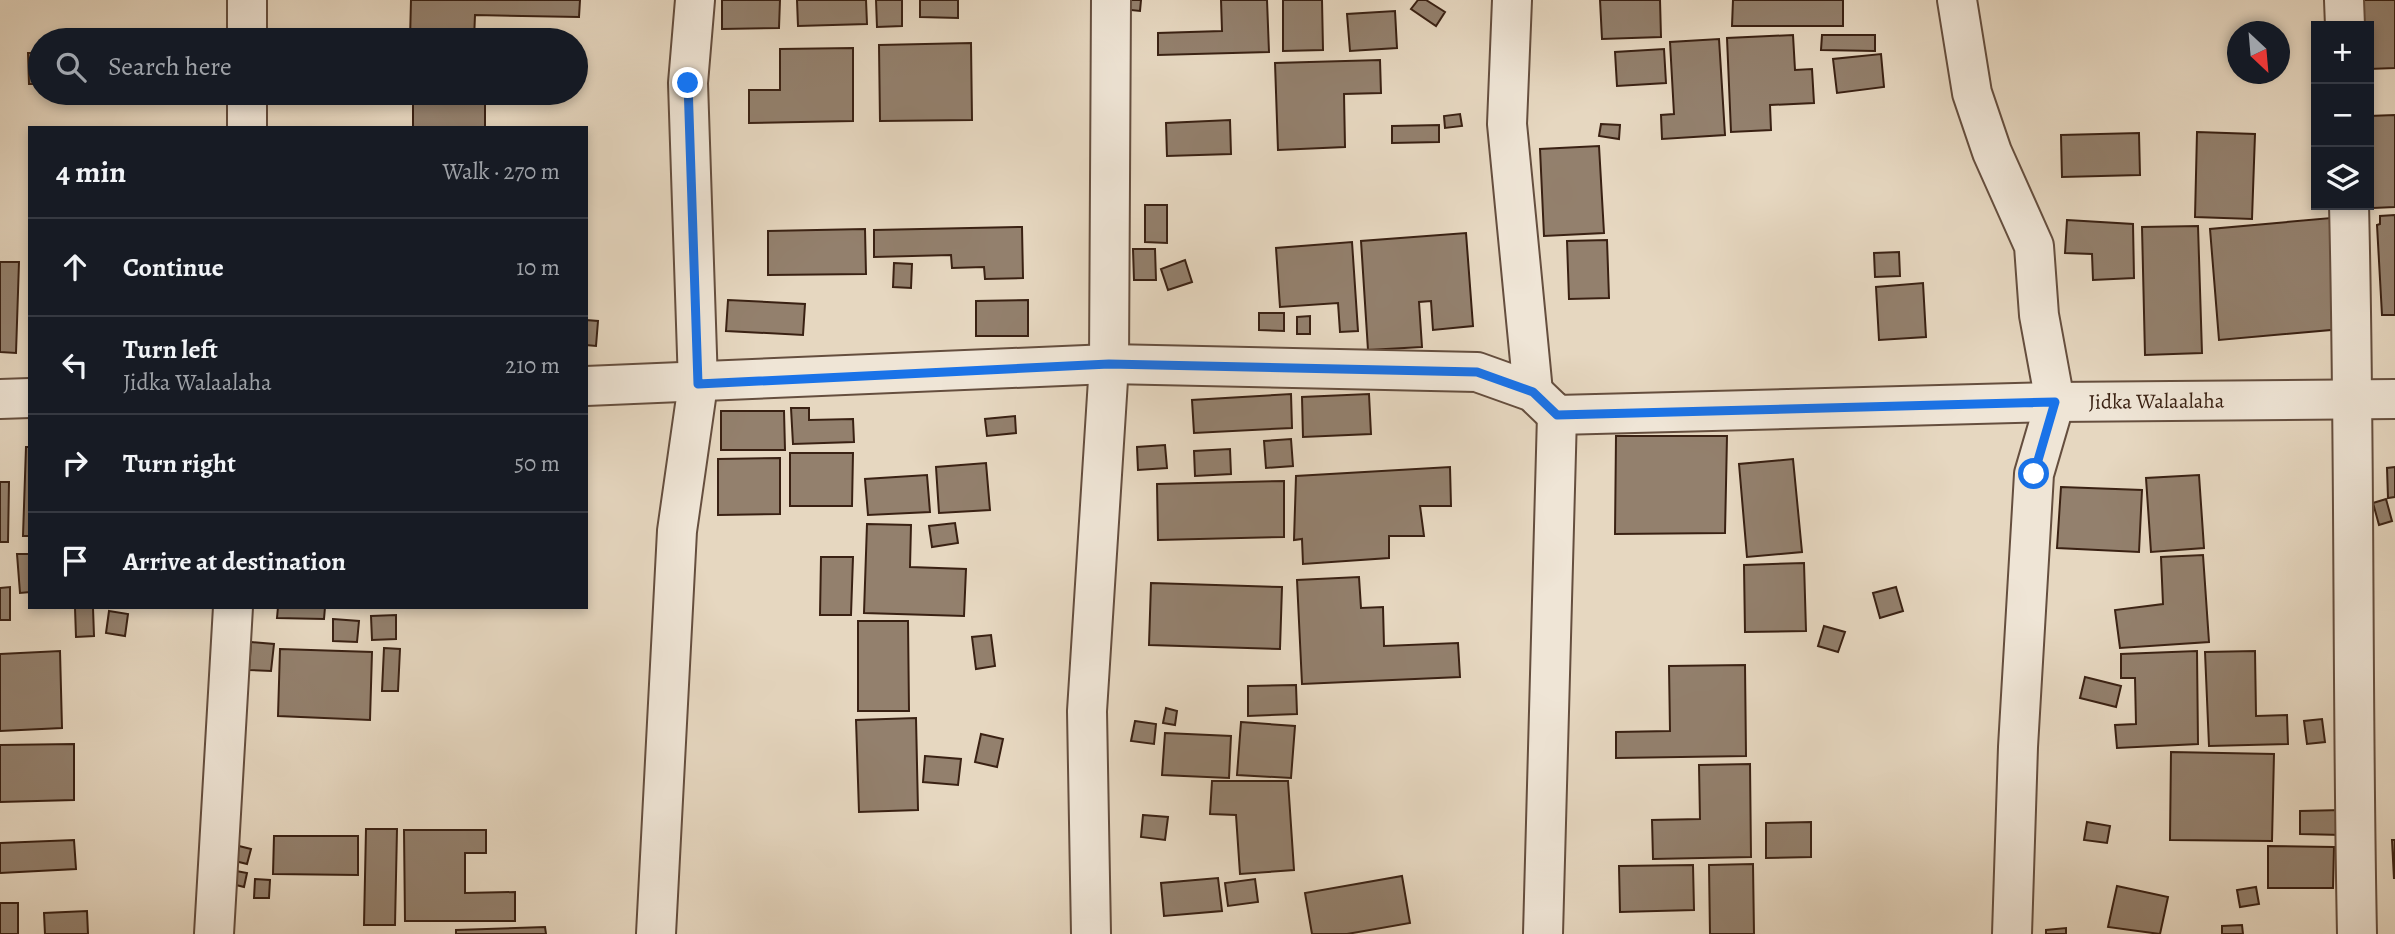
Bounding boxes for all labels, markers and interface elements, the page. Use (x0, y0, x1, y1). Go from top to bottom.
north arrow (2227, 21, 2290, 84)
map controls (2311, 21, 2374, 210)
button: + (2311, 21, 2374, 84)
search box (28, 28, 588, 105)
icon: search (52, 48, 90, 86)
text: Search here (108, 49, 232, 84)
route end (672, 67, 703, 98)
button: − (2311, 84, 2374, 147)
button: layers (2311, 147, 2374, 210)
text: 4 min (56, 152, 126, 192)
text: Walk · 270 m (442, 156, 560, 187)
icon: ahead (56, 248, 94, 286)
text: Continue (123, 250, 224, 285)
text: 10 m (516, 252, 560, 283)
text: Turn left (123, 332, 218, 367)
icon: left (56, 346, 94, 384)
text: 210 m (505, 350, 560, 381)
text: Jidka Walaalaha (123, 367, 272, 398)
street label: Jidka Walaalaha (2088, 387, 2225, 416)
icon: right (56, 444, 94, 482)
text: Turn right (123, 446, 236, 481)
text: 50 m (514, 448, 560, 479)
route start (2018, 458, 2049, 489)
icon: arrive (56, 542, 94, 580)
text: Arrive at destination (123, 544, 346, 579)

